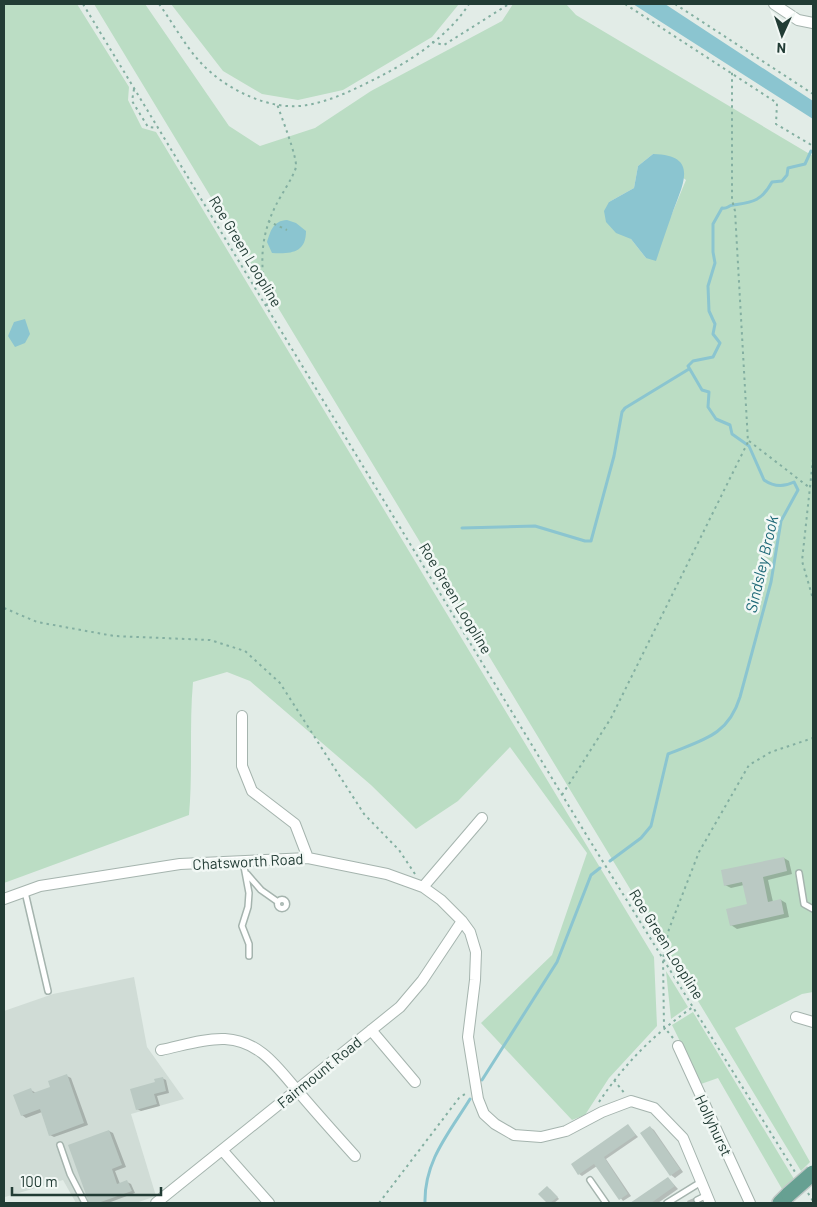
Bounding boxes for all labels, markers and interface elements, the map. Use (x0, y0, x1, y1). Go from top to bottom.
north arrow (757, 10, 807, 60)
text: N (776, 40, 786, 57)
street label: Roe Green Loopline (206, 192, 286, 310)
water label: Sindsley Brook (741, 513, 781, 614)
street label: Roe Green Loopline (416, 539, 496, 657)
street label: Chatsworth Road (192, 849, 304, 873)
street label: Roe Green Loopline (626, 886, 708, 1002)
street label: Fairmount Road (273, 1033, 365, 1111)
street label: Hollyhurst (692, 1091, 736, 1159)
scale bar (12, 1164, 161, 1196)
text: 100 m (20, 1172, 58, 1190)

